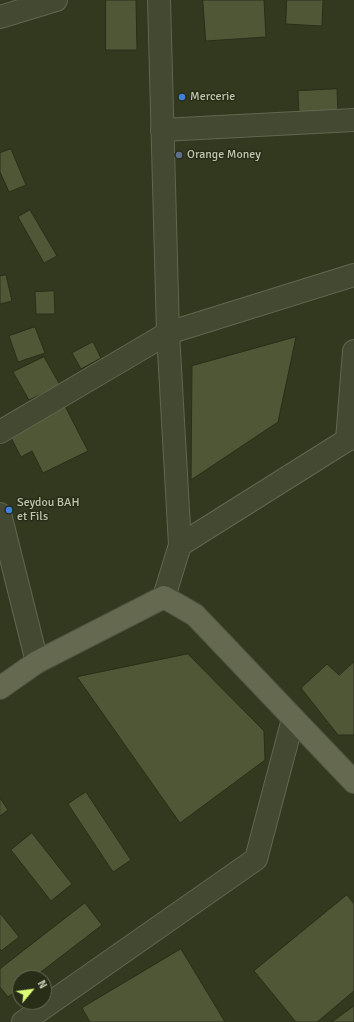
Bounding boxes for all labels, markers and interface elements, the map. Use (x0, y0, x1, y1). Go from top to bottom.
place label: Mercerie (190, 90, 235, 104)
marker: Mercerie (177, 92, 187, 102)
place label: Orange Money (187, 148, 261, 162)
marker: Orange Money (174, 150, 184, 160)
place label: Seydou BAH et Fils (17, 496, 80, 524)
marker: Seydou BAH et Fils (4, 505, 14, 515)
north arrow (12, 970, 52, 1010)
text: N (35, 978, 50, 991)

